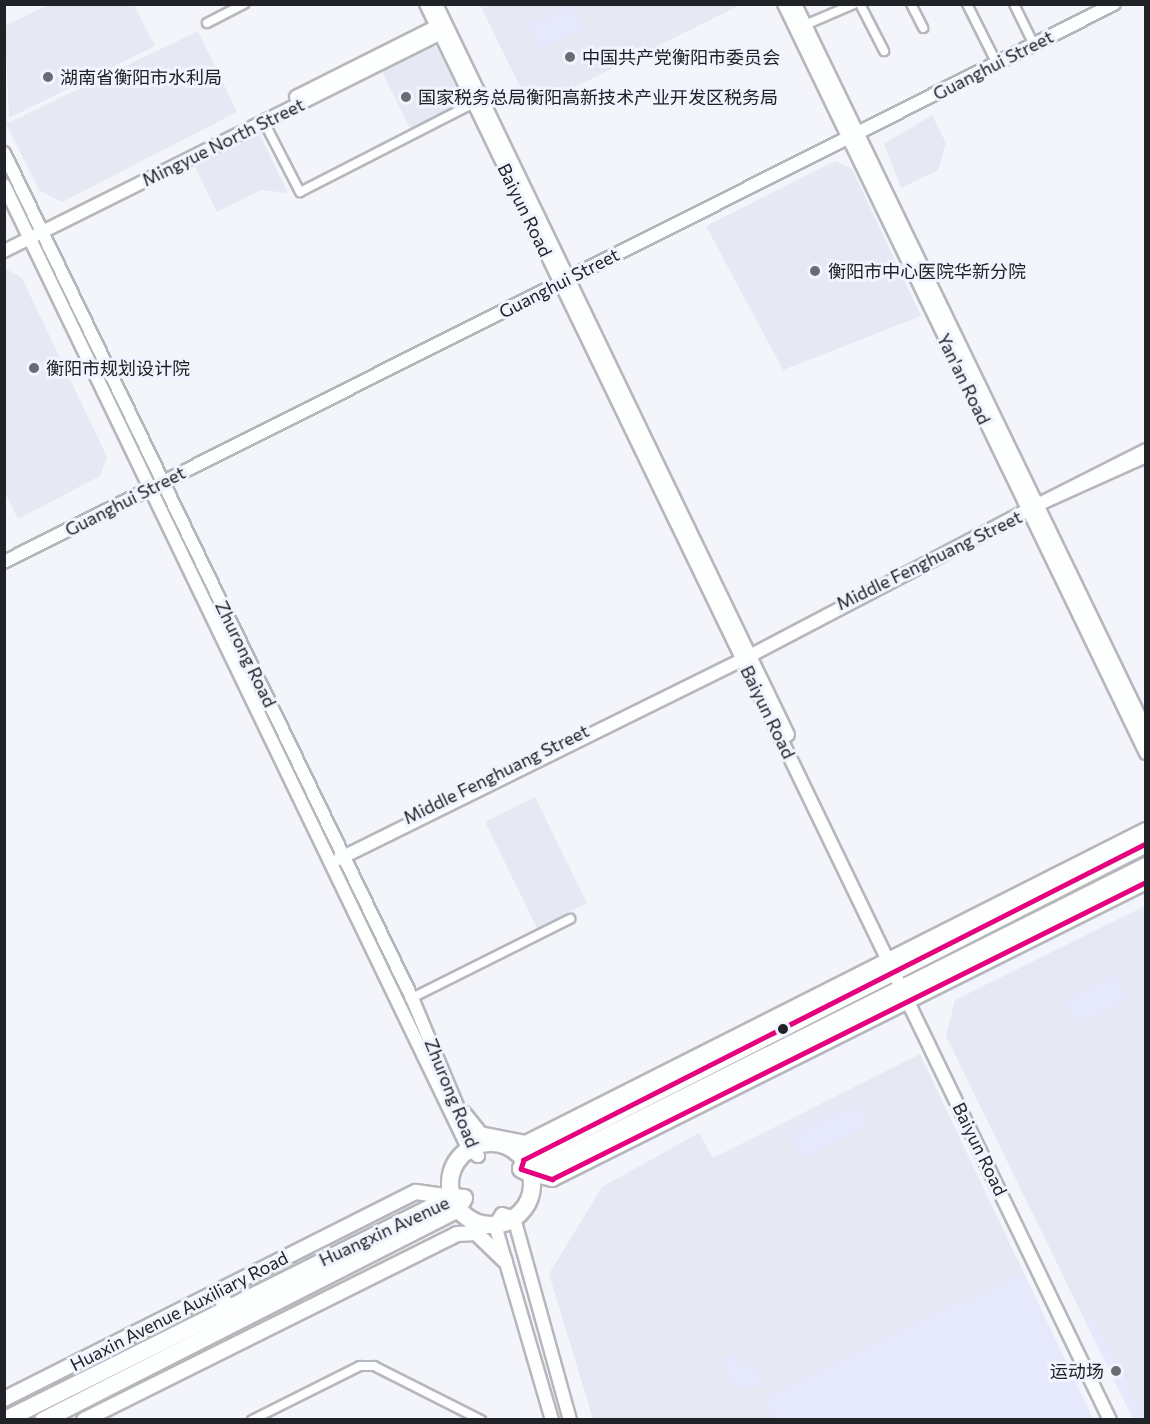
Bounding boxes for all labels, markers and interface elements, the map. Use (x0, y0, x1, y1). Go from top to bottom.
street label: Guanghui Street (929, 25, 1057, 105)
place label: 中国共产党衡阳市委员会 (582, 46, 780, 68)
marker: 中国共产党衡阳市委员会 (563, 50, 577, 64)
place label: 湖南省衡阳市水利局 (60, 66, 222, 88)
marker: 湖南省衡阳市水利局 (41, 70, 55, 84)
place label: 国家税务总局衡阳高新技术产业开发区税务局 (418, 86, 778, 108)
marker: 国家税务总局衡阳高新技术产业开发区税务局 (399, 90, 413, 104)
street label: Mingyue North Street (138, 93, 308, 191)
street label: Baiyun Road (493, 160, 557, 260)
street label: Guanghui Street (495, 243, 623, 323)
place label: 衡阳市中心医院华新分院 (828, 260, 1026, 282)
marker: 衡阳市中心医院华新分院 (806, 262, 824, 280)
street label: Yan'an Road (933, 330, 995, 428)
place label: 衡阳市规划设计院 (46, 357, 190, 379)
marker: 衡阳市规划设计院 (27, 361, 41, 375)
street label: Guanghui Street (61, 461, 189, 541)
street label: Middle Fenghuang Street (833, 506, 1025, 614)
street label: Zhurong Road (211, 597, 281, 711)
street label: Baiyun Road (736, 662, 800, 762)
street label: Middle Fenghuang Street (400, 720, 592, 828)
unlabelled marker (777, 1023, 789, 1035)
street label: Zhurong Road (420, 1035, 484, 1151)
street label: Baiyun Road (948, 1099, 1012, 1199)
street label: Huangxin Avenue (316, 1191, 452, 1271)
street label: Huaxin Avenue Auxiliary Road (67, 1247, 291, 1375)
place label: 运动场 (1050, 1360, 1104, 1382)
marker: 运动场 (1109, 1364, 1123, 1378)

